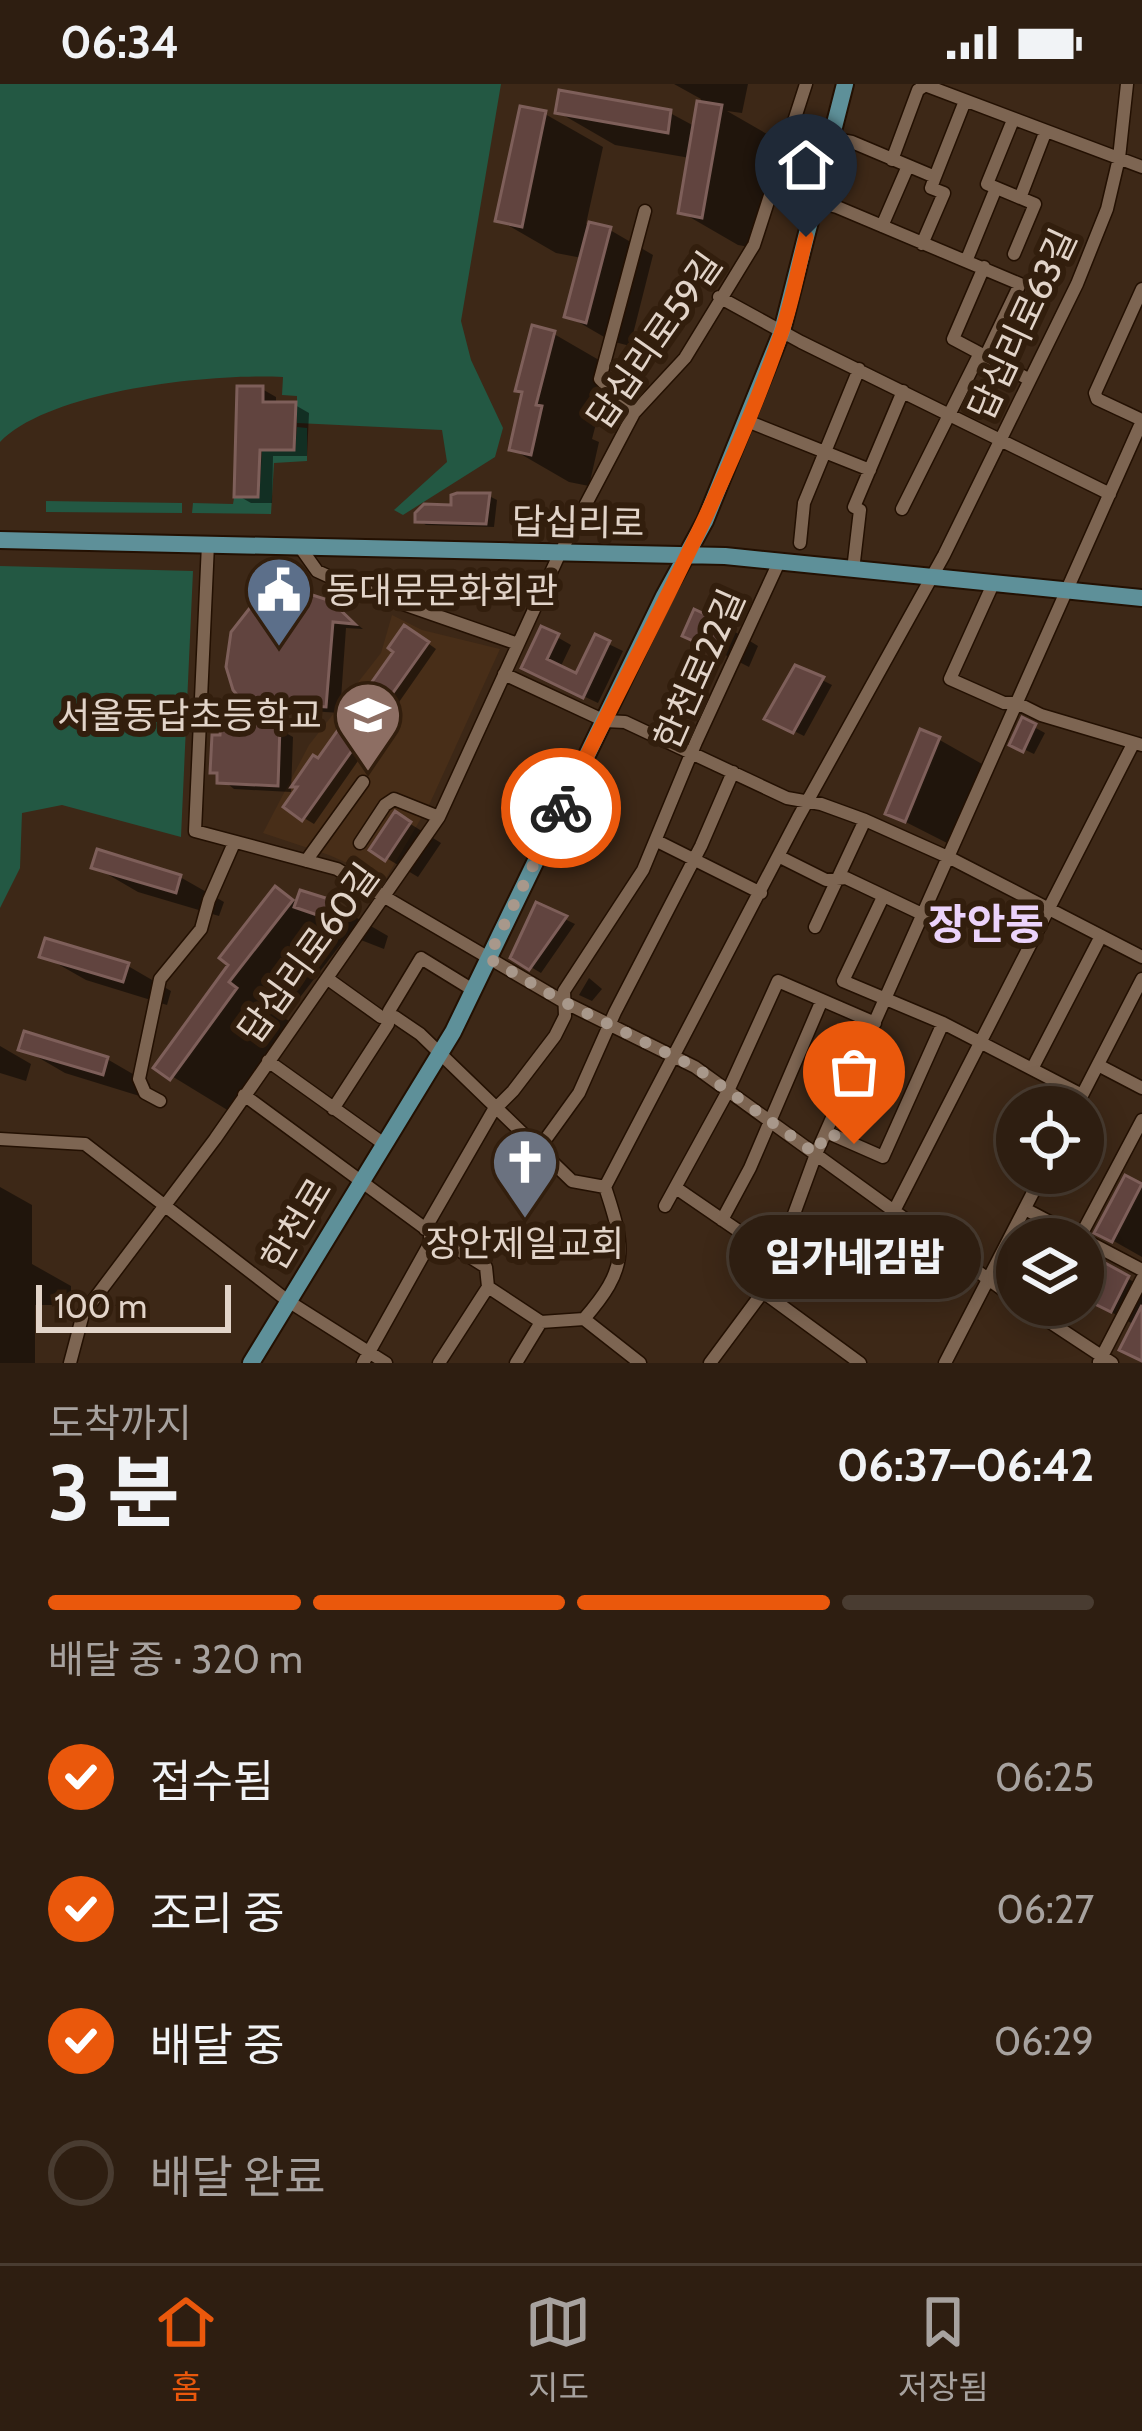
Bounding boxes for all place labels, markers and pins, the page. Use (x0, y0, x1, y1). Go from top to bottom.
pin (755, 114, 857, 237)
public building icon: 동대문문화회관 (244, 555, 314, 649)
place label: 동대문문화회관 (326, 568, 558, 612)
school or university icon: 서울동답초등학교 (333, 680, 403, 774)
place label: 서울동답초등학교 (57, 693, 322, 737)
pin (803, 1021, 905, 1144)
church icon: 장안제일교회 (490, 1127, 560, 1221)
callout: 임가네김밥 (728, 1216, 980, 1300)
place label: 장안제일교회 (426, 1221, 624, 1265)

